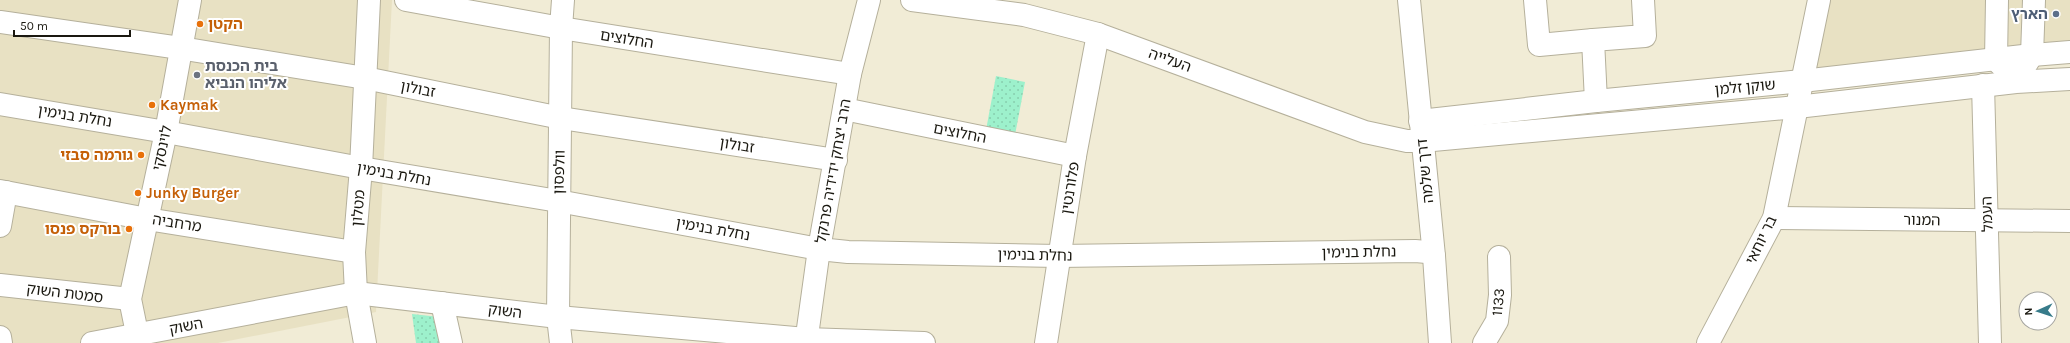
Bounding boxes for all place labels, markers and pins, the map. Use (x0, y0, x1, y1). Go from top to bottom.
place label: הארץ (2011, 5, 2048, 23)
marker: הארץ (2051, 9, 2061, 19)
place label: הקטן (208, 15, 243, 33)
marker: הקטן (195, 19, 205, 29)
place label: בית הכנסת אליהו הנביא (205, 57, 287, 92)
marker: בית הכנסת אליהו הנביא (192, 70, 202, 80)
place label: Kaymak (160, 96, 218, 114)
marker: Kaymak (147, 100, 157, 110)
place label: גורמה סבזי (60, 146, 133, 164)
marker: גורמה סבזי (136, 150, 146, 160)
place label: Junky Burger (146, 184, 239, 202)
marker: Junky Burger (133, 188, 143, 198)
place label: בורקס פנסו (45, 220, 121, 238)
marker: בורקס פנסו (124, 224, 134, 234)

